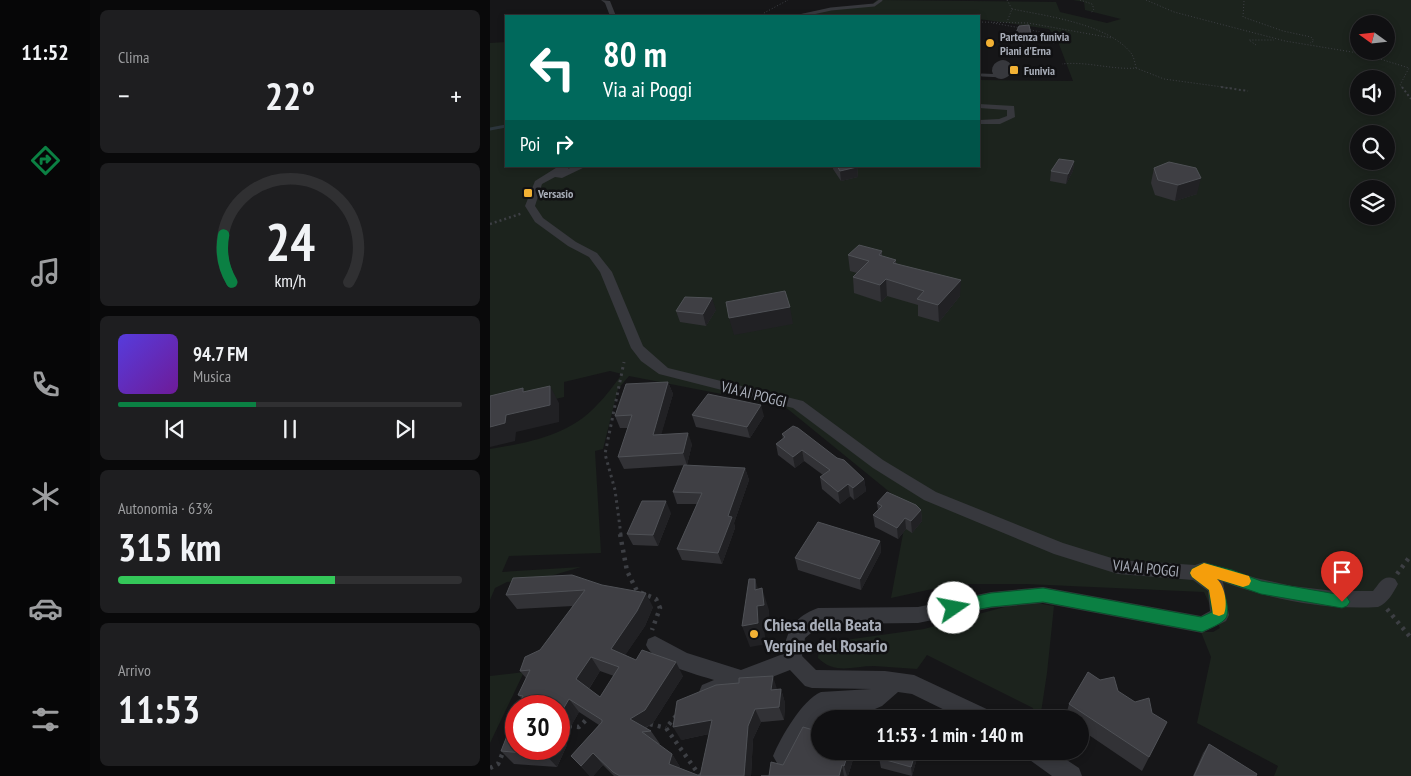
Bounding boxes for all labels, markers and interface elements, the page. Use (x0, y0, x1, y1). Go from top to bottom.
north arrow (1350, 15, 1395, 60)
map controls (1350, 15, 1395, 225)
place label: Partenza funivia Piani d'Erna (1000, 29, 1069, 58)
text: 80 m (603, 31, 667, 77)
icon: left (520, 35, 585, 100)
marker: Partenza funivia Piani d'Erna (984, 37, 996, 49)
text: 11:52 (21, 38, 69, 66)
text: Clima (118, 47, 149, 67)
place label: Funivia (1024, 63, 1055, 78)
marker: Funivia (1008, 64, 1020, 76)
button: sound (1350, 70, 1395, 115)
text: 22° (265, 71, 315, 120)
text: Via ai Poggi (603, 75, 692, 103)
text: − (118, 77, 130, 114)
text: + (450, 77, 462, 114)
button: search (1350, 125, 1395, 170)
icon: right (550, 130, 578, 158)
text: Poi (520, 132, 540, 156)
icon: directions (28, 143, 63, 178)
button: layers (1350, 180, 1395, 225)
place label: Versasio (537, 186, 574, 201)
marker: Versasio (522, 187, 534, 199)
text: 24 (265, 208, 315, 275)
icon: music (28, 255, 63, 290)
text: km/h (274, 269, 306, 292)
text: 94.7 FM (193, 342, 248, 366)
text: Musica (193, 366, 231, 386)
icon: phone (28, 367, 63, 402)
street label: VIA AI POGGI (718, 376, 789, 411)
icon: previous (161, 415, 189, 443)
icon: pause (276, 415, 304, 443)
icon: next (391, 415, 419, 443)
icon: climate (28, 479, 63, 514)
text: Autonomia · 63% (118, 498, 213, 518)
text: 315 km (118, 522, 221, 571)
pin (1321, 551, 1363, 602)
street label: VIA AI POGGI (1111, 555, 1180, 581)
icon: arrive (1328, 558, 1356, 586)
position arrow (927, 581, 979, 633)
icon: car (28, 591, 63, 626)
place label: Chiesa della Beata Vergine del Rosario (763, 613, 888, 657)
marker: Chiesa della Beata Vergine del Rosario (748, 628, 760, 640)
text: Arrivo (118, 660, 151, 680)
text: 11:53 (118, 684, 200, 733)
speed limit sign: 30 (505, 695, 570, 760)
icon: filters (28, 702, 63, 737)
text: 11:53 · 1 min · 140 m (877, 723, 1023, 747)

